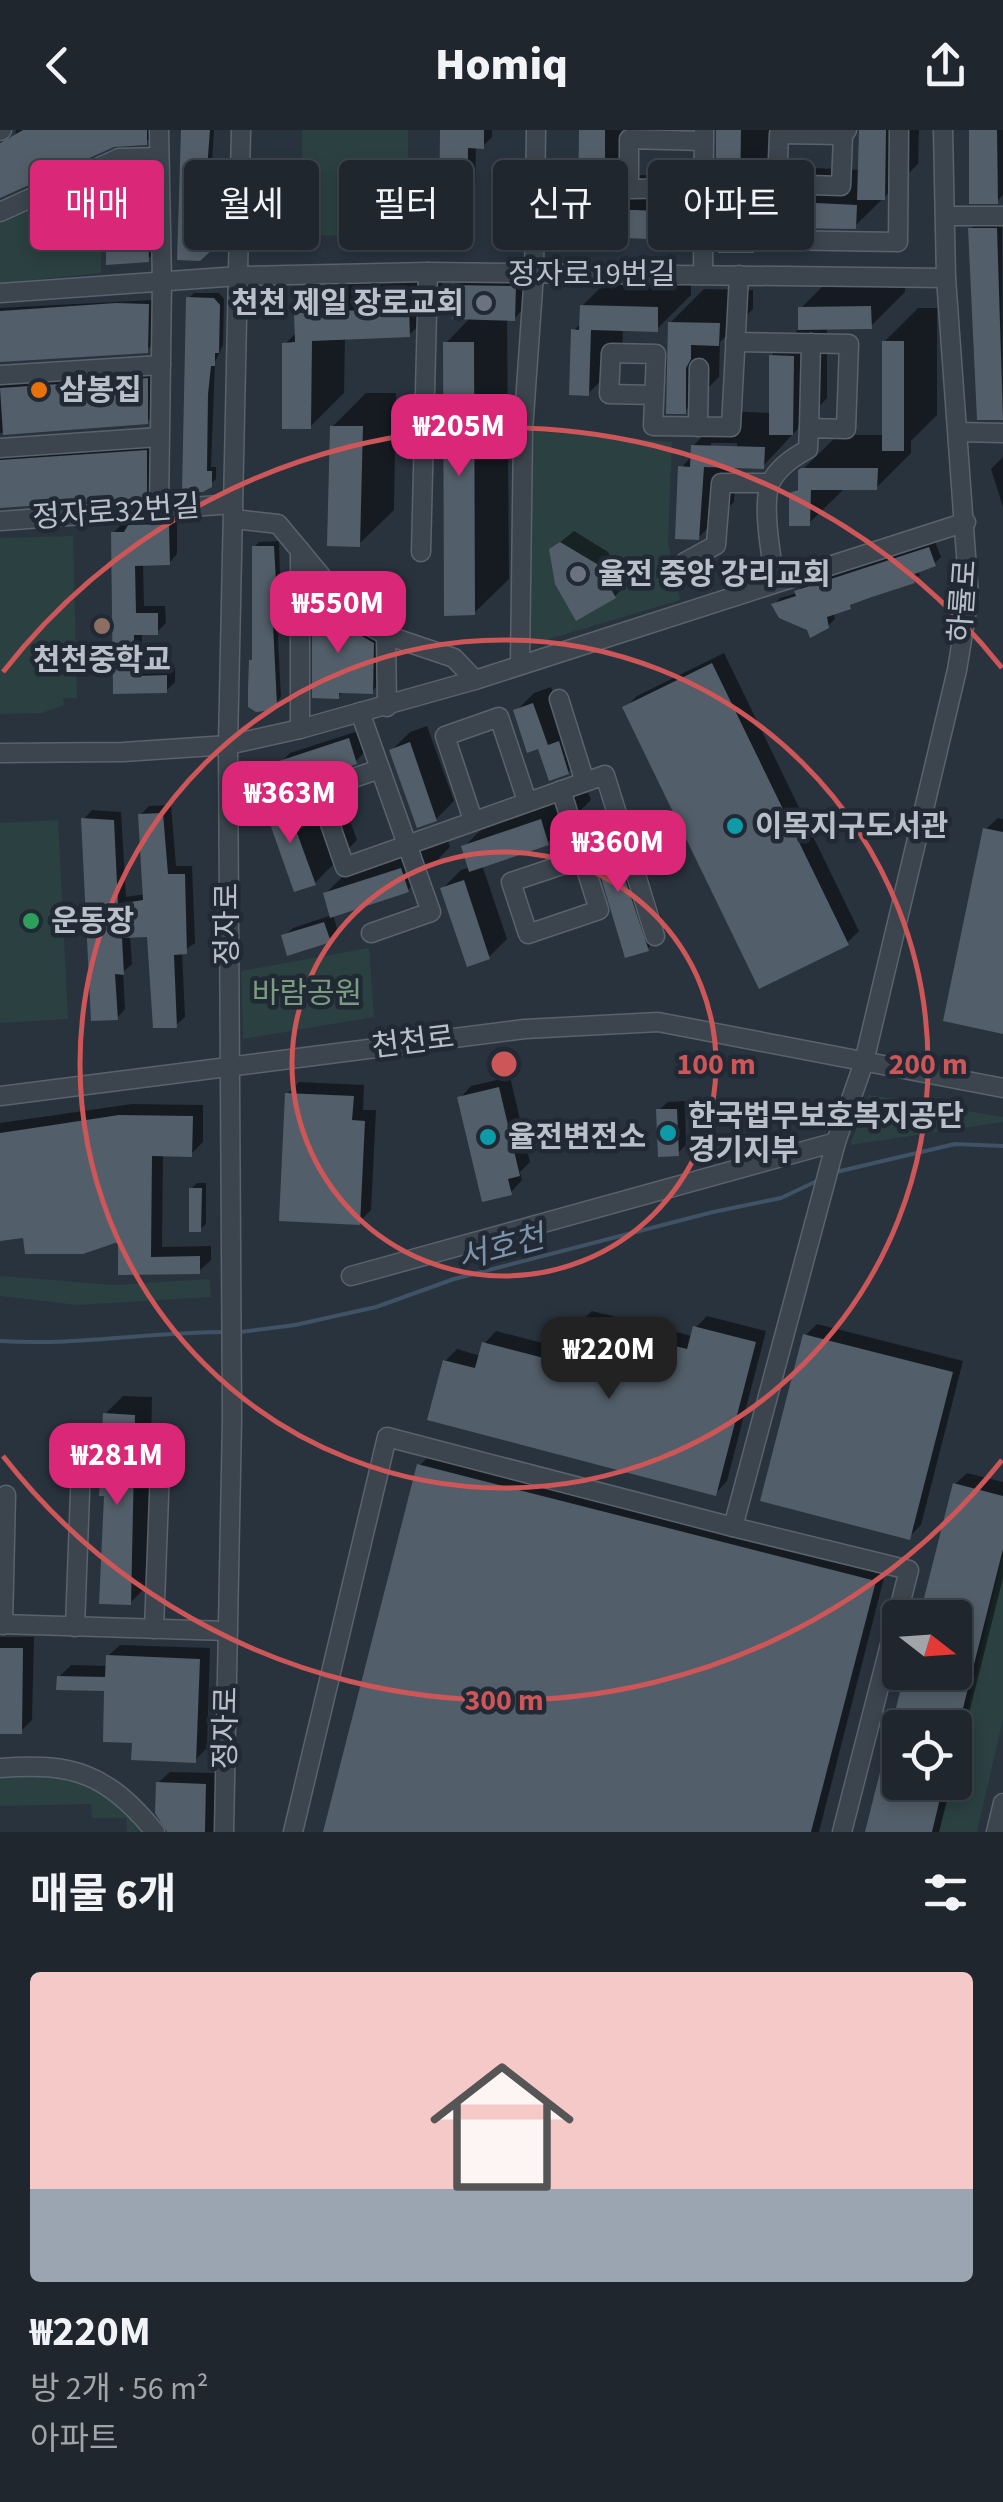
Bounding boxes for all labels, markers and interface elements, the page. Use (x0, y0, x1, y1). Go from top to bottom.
text: Homiq (435, 33, 568, 97)
icon: back (30, 38, 85, 93)
icon: share (918, 38, 973, 93)
chip: 매매 (30, 160, 164, 250)
chip: 월세 (184, 160, 319, 250)
chip: 필터 (339, 160, 473, 250)
chip: 신규 (493, 160, 628, 250)
chip: 아파트 (648, 160, 814, 250)
street label: 정자로19번길 (508, 253, 676, 296)
place label: 천천 제일 장로교회 (231, 282, 464, 325)
marker: 천천 제일 장로교회 (473, 292, 495, 314)
place label: 삼봉집 (59, 369, 142, 412)
marker: 삼봉집 (28, 379, 50, 401)
pin: ₩205M (389, 394, 529, 479)
text: ₩205M (413, 403, 505, 449)
street label: 정자로32번길 (31, 485, 201, 539)
place label: 율전 중앙 강리교회 (598, 553, 831, 596)
street label: 하률로 (939, 558, 987, 644)
marker: 율전 중앙 강리교회 (567, 563, 589, 585)
pin: ₩550M (268, 571, 408, 656)
text: ₩550M (292, 580, 384, 626)
marker: 천천중학교 (91, 615, 113, 637)
place label: 천천중학교 (33, 639, 171, 682)
pin: ₩363M (220, 761, 360, 846)
text: ₩363M (244, 770, 336, 816)
place label: 이목지구도서관 (755, 805, 948, 848)
pin: ₩360M (548, 810, 688, 895)
marker: 이목지구도서관 (724, 815, 746, 837)
text: ₩360M (572, 819, 664, 865)
street label: 정자로 (206, 883, 249, 965)
place label: 운동장 (51, 900, 134, 943)
marker: 운동장 (20, 910, 42, 932)
park label: 바람공원 (252, 972, 362, 1015)
street label: 천천로 (369, 1016, 457, 1068)
text: 100 m (676, 1043, 756, 1086)
text: 200 m (888, 1043, 968, 1086)
centre of rings (486, 1046, 522, 1082)
place label: 한국법무보호복지공단 경기지부 (688, 1095, 964, 1172)
place label: 율전변전소 (508, 1116, 646, 1159)
marker: 한국법무보호복지공단 경기지부 (657, 1122, 679, 1144)
marker: 율전변전소 (477, 1126, 499, 1148)
water label: 서호천 (452, 1213, 553, 1282)
pin: ₩220M (539, 1317, 679, 1402)
text: ₩220M (563, 1326, 655, 1372)
pin: ₩281M (47, 1423, 187, 1508)
text: ₩281M (71, 1432, 163, 1478)
north arrow (882, 1600, 972, 1690)
map controls (882, 1600, 972, 1800)
text: 300 m (464, 1679, 544, 1722)
street label: 정자로 (204, 1686, 248, 1770)
button: locate (882, 1710, 972, 1800)
text: 매물 6개 (30, 1865, 177, 1925)
icon: filters (918, 1865, 973, 1920)
icon: home (412, 2037, 592, 2217)
text: ₩220M (30, 2302, 151, 2362)
text: 방 2개 · 56 m² (30, 2366, 208, 2412)
text: 아파트 (30, 2416, 118, 2462)

